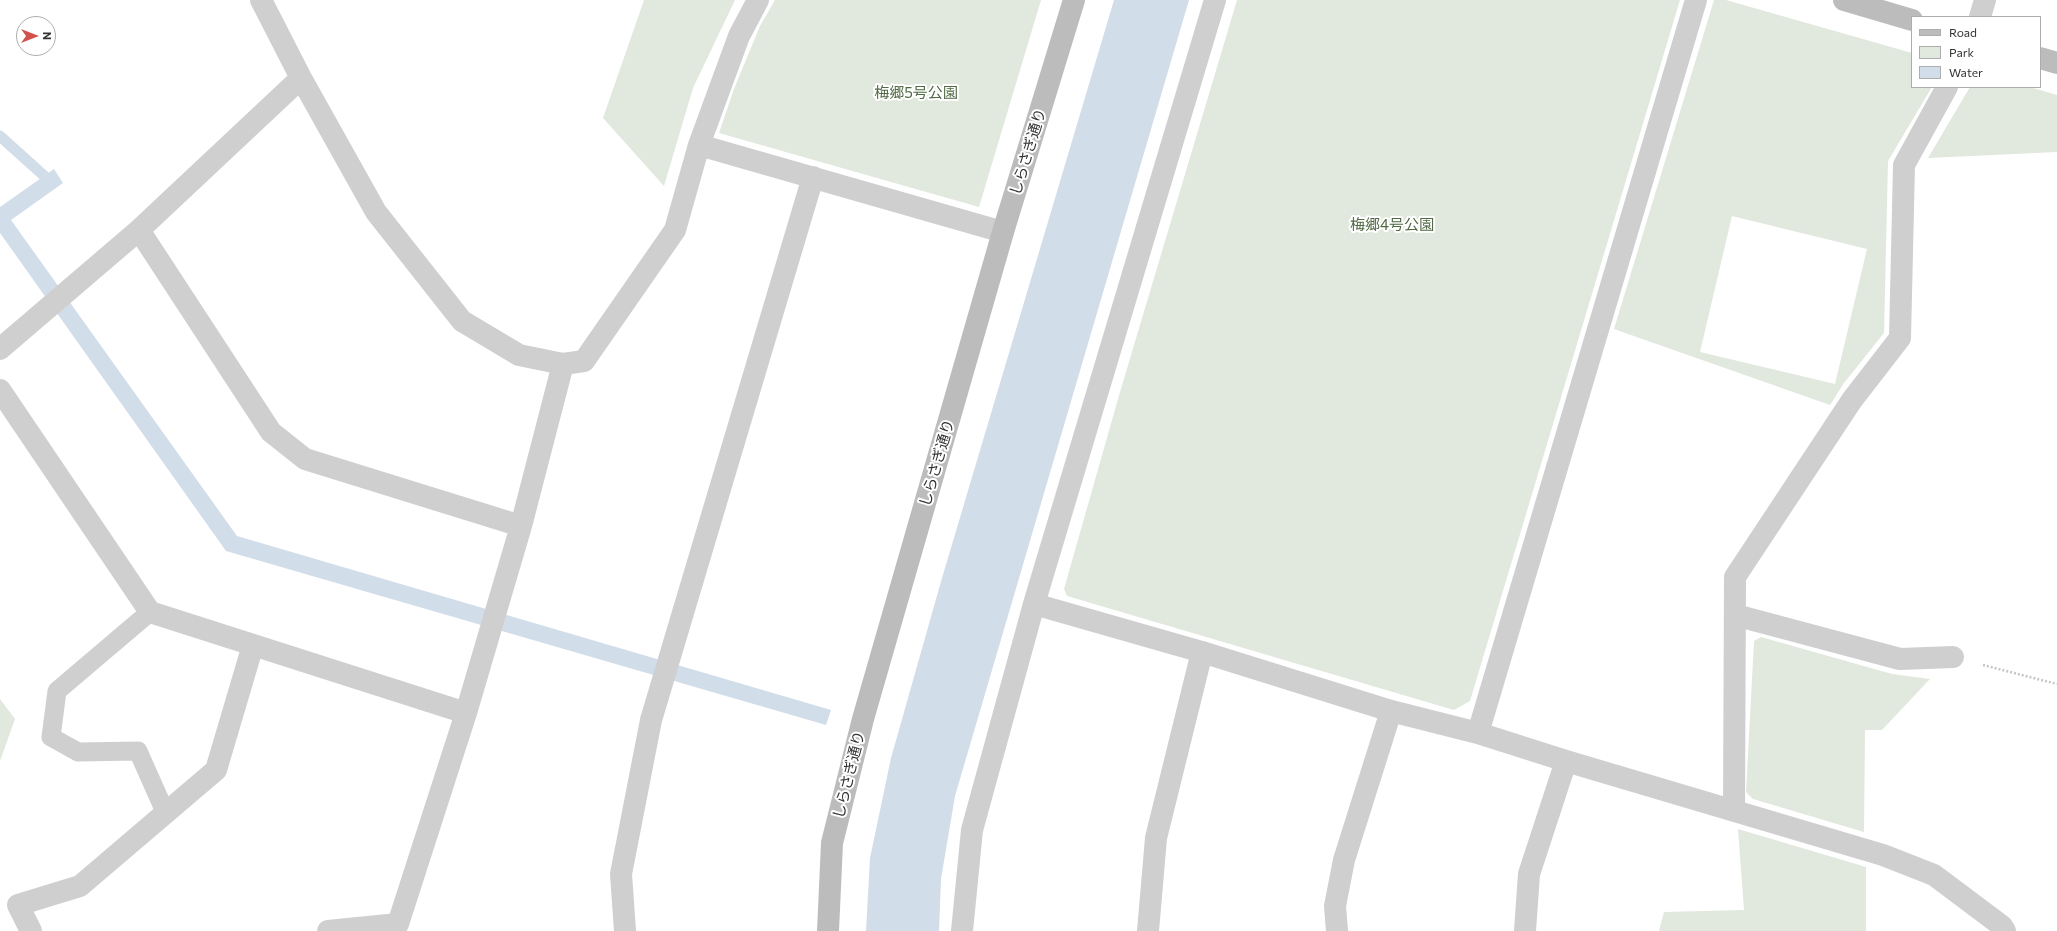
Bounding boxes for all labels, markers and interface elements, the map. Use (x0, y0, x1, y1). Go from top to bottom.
north arrow (16, 16, 56, 56)
legend (1911, 16, 2041, 88)
text: Road (1949, 25, 1977, 39)
text: N (41, 32, 54, 40)
text: Park (1949, 45, 1974, 59)
text: Water (1949, 65, 1983, 79)
park label: 梅郷5号公園 (874, 84, 958, 102)
street label: しらさぎ通り (1006, 106, 1050, 198)
park label: 梅郷4号公園 (1350, 216, 1434, 234)
street label: しらさぎ通り (916, 417, 958, 509)
street label: しらさぎ通り (829, 729, 869, 821)

